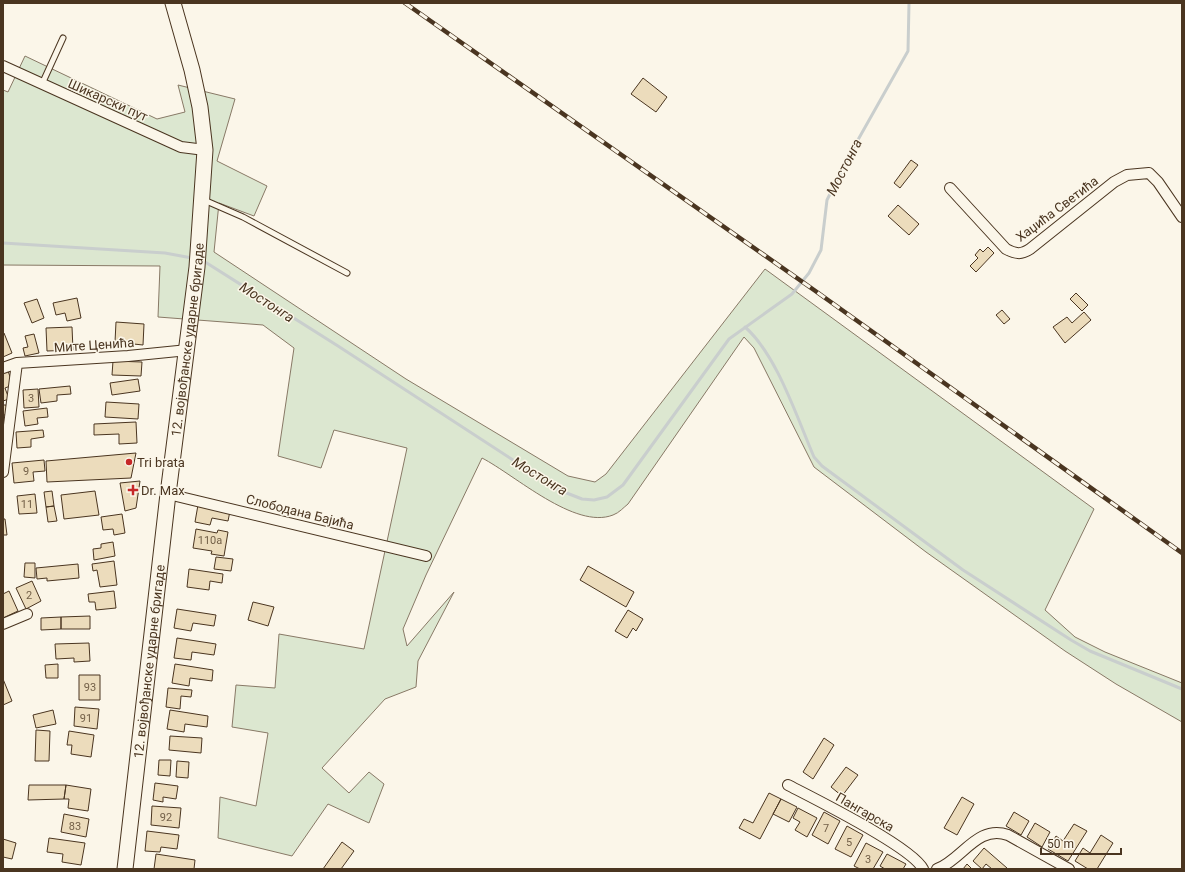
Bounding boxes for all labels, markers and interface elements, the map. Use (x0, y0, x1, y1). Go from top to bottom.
street label: Шикарски пут (66, 76, 150, 124)
water label: Мостонга (823, 136, 865, 198)
street label: Хаџића Светића (1013, 173, 1101, 245)
street label: 12. војвођанске ударне бригаде (168, 242, 206, 437)
water label: Мостонга (237, 279, 297, 325)
street label: Мите Ценића (53, 335, 135, 355)
house number: 3 (28, 392, 34, 405)
water label: Мостонга (509, 453, 571, 499)
place label: Tri brata (137, 455, 185, 470)
marker: Tri brata (124, 457, 134, 467)
house number: 9 (23, 465, 29, 478)
place label: Dr. Max (141, 483, 185, 498)
marker: Dr. Max (128, 485, 138, 495)
street label: Слободана Бајића (245, 491, 355, 533)
house number: 11 (21, 498, 33, 511)
house number: 110a (198, 534, 222, 547)
street label: 12. војвођанске ударне бригаде (130, 564, 167, 759)
house number: 2 (26, 589, 32, 602)
house number: 93 (84, 681, 96, 694)
house number: 91 (80, 712, 92, 725)
street label: Пангарска (833, 789, 897, 835)
house number: 92 (160, 811, 172, 824)
house number: 83 (69, 820, 81, 833)
house number: 7 (823, 822, 829, 835)
scale bar (1041, 830, 1121, 856)
house number: 5 (846, 836, 852, 849)
text: 50 m (1047, 837, 1074, 851)
house number: 3 (865, 853, 871, 866)

